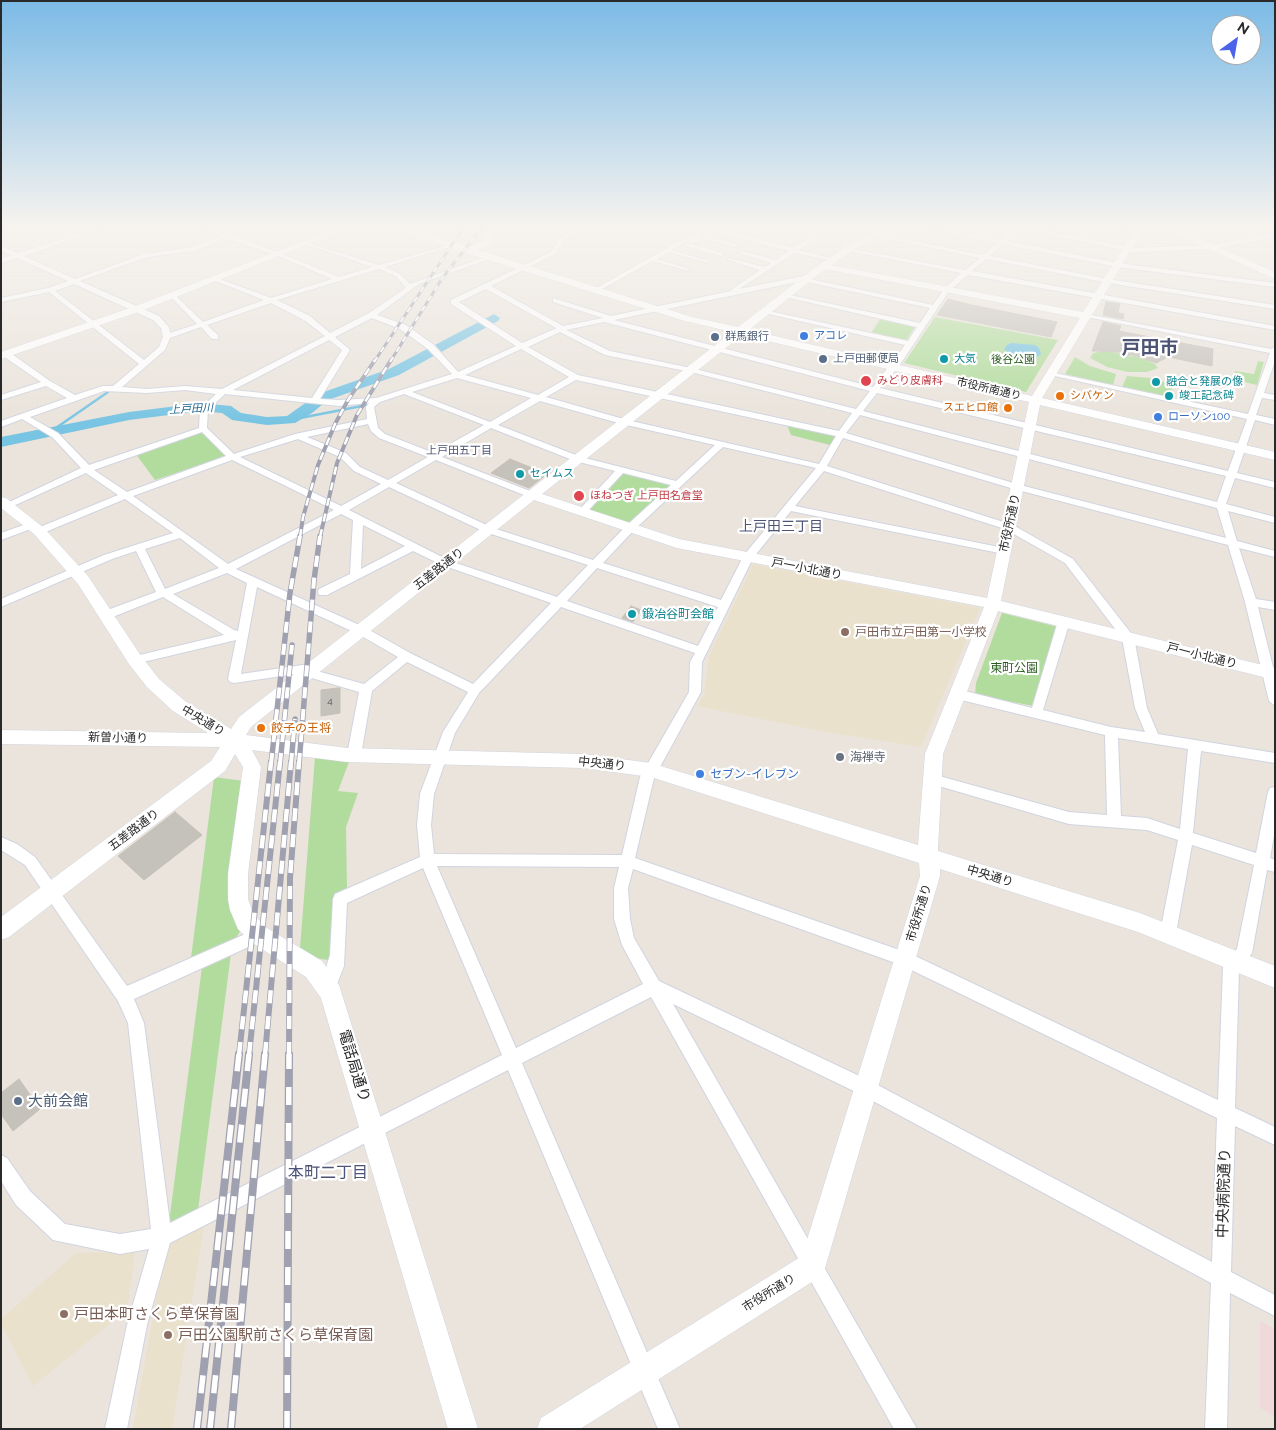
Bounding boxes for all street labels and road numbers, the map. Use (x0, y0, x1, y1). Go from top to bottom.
street label: 市役所南通り (955, 375, 1023, 403)
street label: 市役所通り (997, 492, 1023, 554)
street label: 五差路通り (411, 545, 467, 593)
street label: 戸一小北通り (770, 555, 844, 583)
street label: 戸一小北通り (1165, 640, 1239, 672)
street label: 中央通り (179, 702, 227, 740)
street label: 新曽小通り (88, 730, 148, 746)
street label: 中央通り (577, 754, 627, 774)
street label: 五差路通り (106, 806, 162, 854)
street label: 中央通り (965, 862, 1015, 890)
street label: 市役所通り (903, 882, 935, 944)
street label: 電話局通り (334, 1028, 374, 1104)
street label: 中央病院通り (1213, 1148, 1235, 1238)
street label: 市役所通り (740, 1271, 798, 1315)

